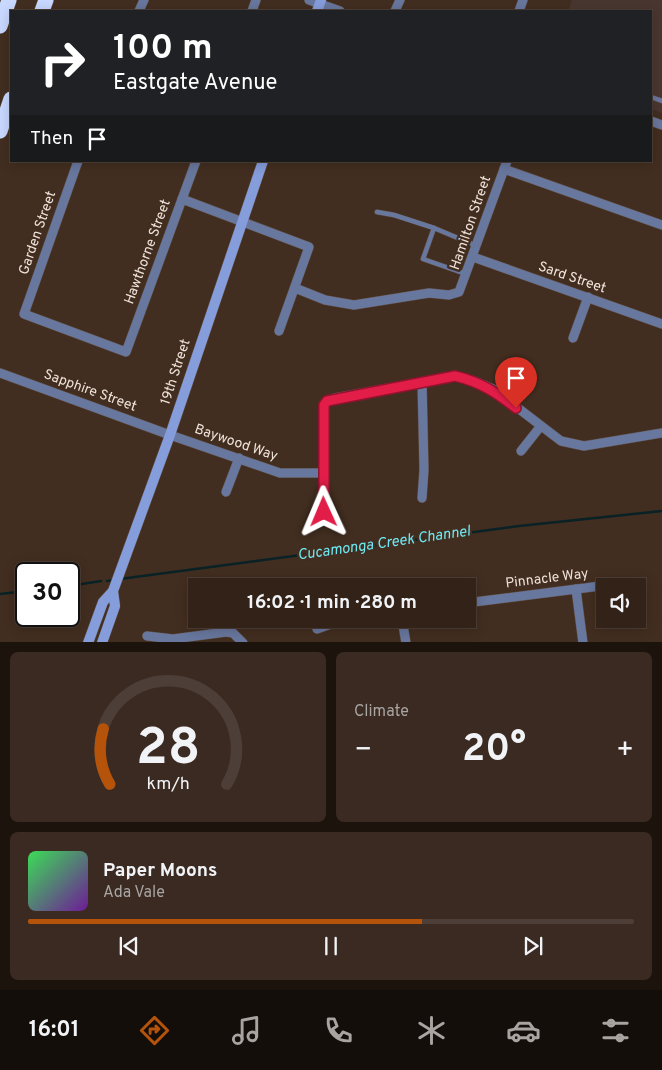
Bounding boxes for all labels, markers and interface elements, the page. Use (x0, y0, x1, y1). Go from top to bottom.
text: 100 m (113, 27, 213, 71)
icon: right (30, 30, 95, 95)
text: Eastgate Avenue (113, 70, 277, 97)
icon: arrive (83, 125, 111, 153)
text: Then (30, 127, 73, 151)
street label: Hamilton Street (447, 174, 495, 272)
street label: Garden Street (16, 189, 60, 277)
street label: Hawthorne Street (121, 197, 175, 307)
street label: Sard Street (536, 258, 608, 298)
street label: 19th Street (157, 337, 195, 407)
pin (495, 357, 537, 408)
icon: arrive (502, 364, 530, 392)
street label: Sapphire Street (41, 366, 139, 416)
street label: Baywood Way (192, 421, 280, 465)
position arrow (297, 485, 349, 537)
water label: Cucamonga Creek Channel (296, 522, 473, 566)
speed limit sign: 30 (15, 562, 80, 627)
street label: Pinnacle Way (505, 565, 589, 593)
map controls (596, 578, 646, 628)
button: sound (596, 578, 646, 628)
text: 16:02 · 1 min · 280 m (247, 591, 417, 615)
text: Climate (354, 702, 409, 722)
text: 28 (136, 717, 200, 783)
text: 20° (462, 726, 526, 775)
text: − (354, 733, 372, 769)
text: + (616, 733, 634, 769)
text: km/h (146, 773, 190, 796)
text: Paper Moons (103, 859, 217, 883)
text: Ada Vale (103, 883, 165, 903)
icon: previous (115, 932, 143, 960)
icon: pause (317, 932, 345, 960)
icon: next (519, 932, 547, 960)
icon: directions (137, 1013, 172, 1048)
icon: music (229, 1013, 264, 1048)
icon: phone (321, 1013, 356, 1048)
icon: climate (414, 1013, 449, 1048)
icon: car (506, 1013, 541, 1048)
icon: filters (598, 1013, 633, 1048)
text: 16:01 (29, 1017, 80, 1044)

